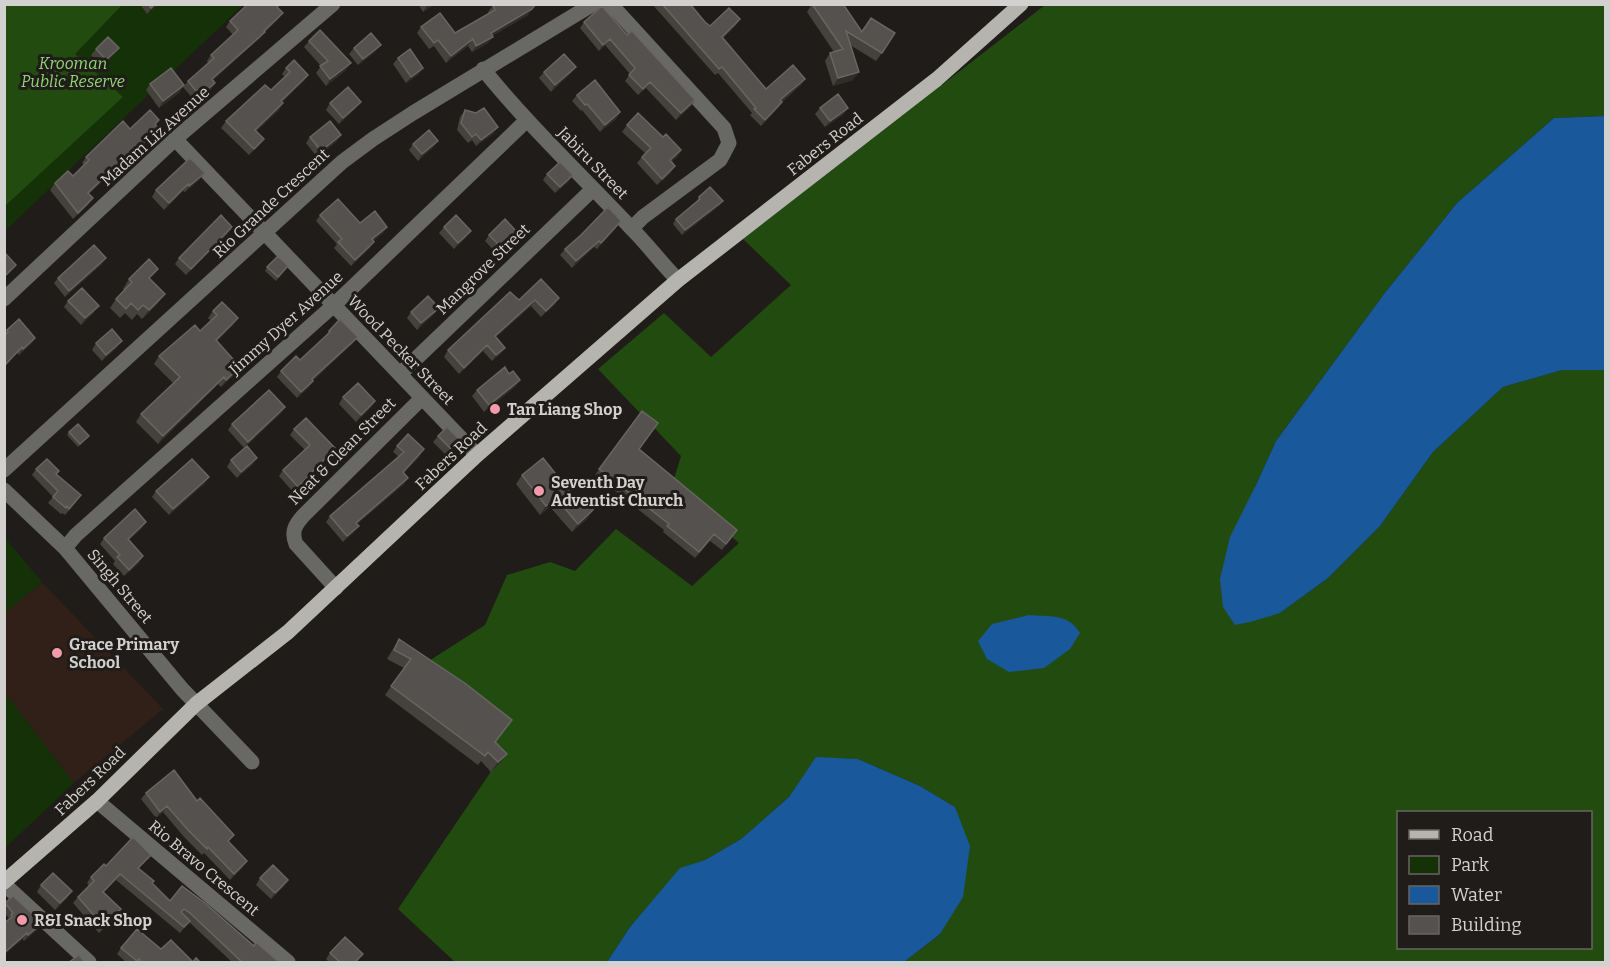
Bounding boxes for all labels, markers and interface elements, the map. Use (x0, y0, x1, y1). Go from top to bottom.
park label: Krooman Public Reserve (21, 54, 125, 91)
street label: Madam Liz Avenue (97, 82, 213, 190)
street label: Fabers Road (783, 108, 867, 179)
street label: Jabiru Street (553, 122, 632, 203)
street label: Rio Grande Crescent (209, 144, 333, 262)
street label: Mangrove Street (432, 219, 534, 318)
street label: Jimmy Dyer Avenue (224, 267, 347, 380)
street label: Wood Pecker Street (344, 291, 458, 409)
street label: Neat & Clean Street (285, 393, 400, 508)
place label: Tan Liang Shop (507, 400, 622, 419)
marker: Tan Liang Shop (488, 402, 502, 416)
street label: Fabers Road (411, 418, 491, 494)
place label: Seventh Day Adventist Church (551, 473, 683, 510)
marker: Seventh Day Adventist Church (532, 484, 546, 498)
street label: Singh Street (83, 545, 157, 627)
place label: Grace Primary School (69, 635, 179, 672)
marker: Grace Primary School (50, 646, 64, 660)
street label: Fabers Road (51, 742, 130, 819)
legend (1397, 811, 1592, 949)
street label: Rio Bravo Crescent (145, 816, 263, 920)
text: Road (1451, 824, 1494, 846)
text: Park (1451, 854, 1490, 876)
text: Water (1451, 884, 1502, 906)
place label: R&I Snack Shop (34, 911, 152, 930)
marker: R&I Snack Shop (15, 913, 29, 927)
text: Building (1451, 914, 1522, 936)

